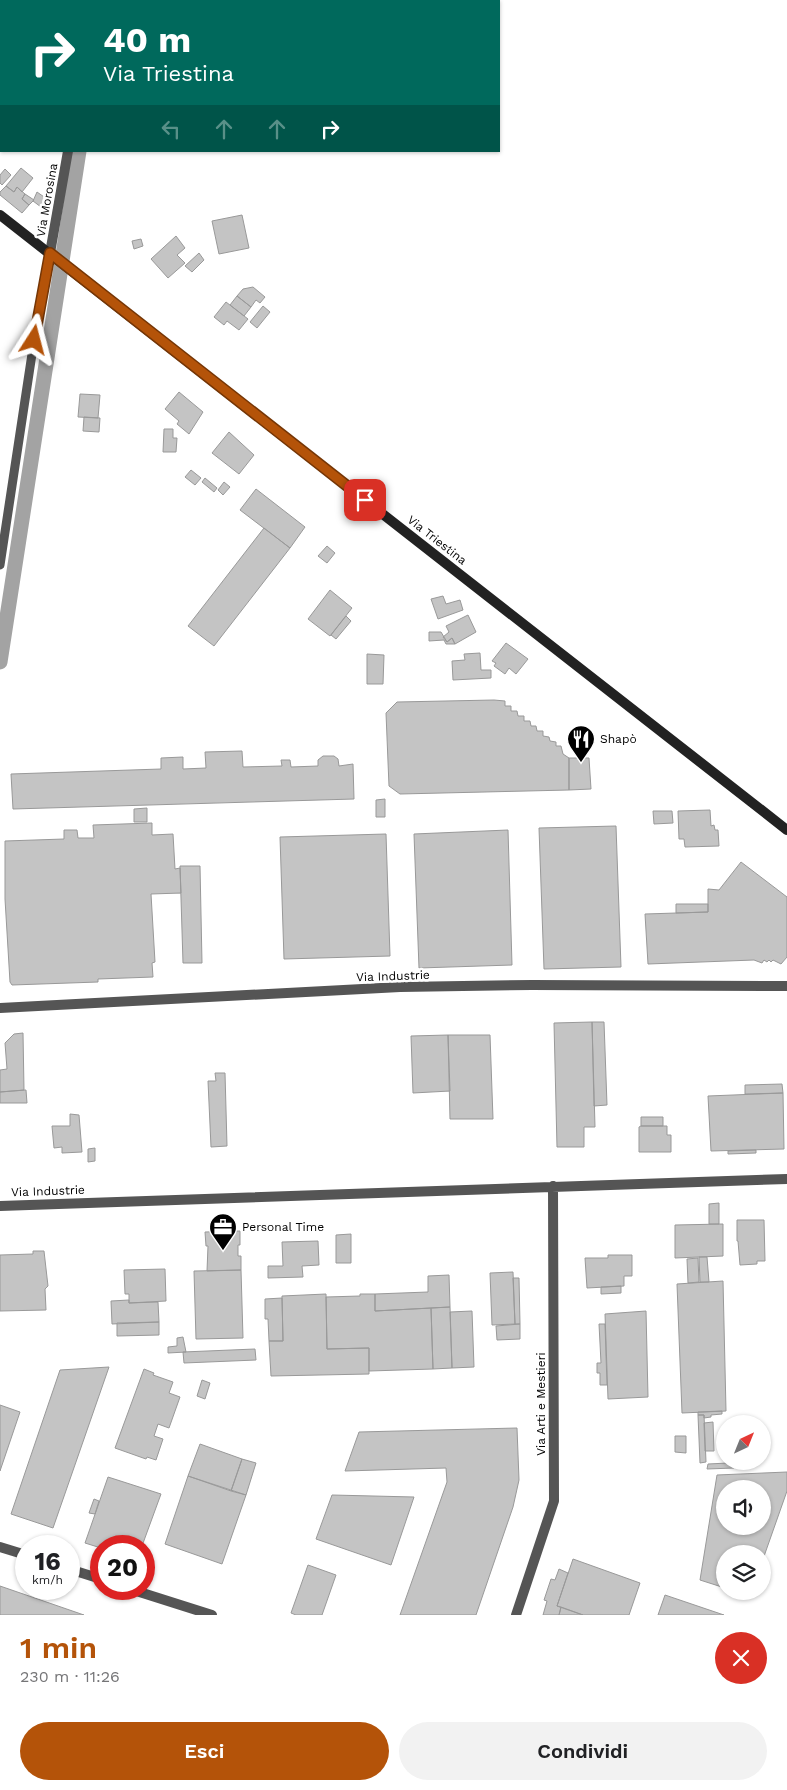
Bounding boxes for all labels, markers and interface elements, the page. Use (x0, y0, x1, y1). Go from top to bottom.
text: 40 m (103, 19, 191, 61)
icon: right (20, 20, 85, 85)
text: Via Triestina (103, 61, 234, 86)
icon: left (157, 115, 185, 143)
icon: ahead (210, 115, 238, 143)
icon: ahead (263, 115, 291, 143)
icon: right (316, 115, 344, 143)
street label: Via Morosina (34, 162, 60, 238)
position arrow (7, 313, 59, 365)
pin (344, 479, 386, 521)
icon: arrive (351, 486, 379, 514)
street label: Via Triestina (405, 512, 470, 568)
restaurant icon: Shapò (566, 724, 596, 763)
place label: Shapò (600, 732, 637, 746)
street label: Via Industrie (356, 968, 430, 984)
street label: Via Industrie (11, 1183, 85, 1199)
office icon: Personal Time (208, 1212, 238, 1251)
place label: Personal Time (242, 1220, 324, 1234)
street label: Via Arti e Mestieri (534, 1352, 548, 1456)
north arrow (716, 1415, 771, 1470)
map controls (716, 1415, 771, 1600)
button: sound (716, 1480, 771, 1535)
speed limit sign: 20 (90, 1535, 155, 1600)
button: layers (716, 1545, 771, 1600)
text: 16 (34, 1547, 61, 1576)
text: km/h (32, 1573, 63, 1587)
text: 1 min (20, 1630, 97, 1665)
button: close (715, 1632, 767, 1684)
text: 230 m · 11:26 (20, 1667, 120, 1686)
button: Esci (20, 1722, 389, 1780)
button: Condividi (399, 1722, 767, 1780)

